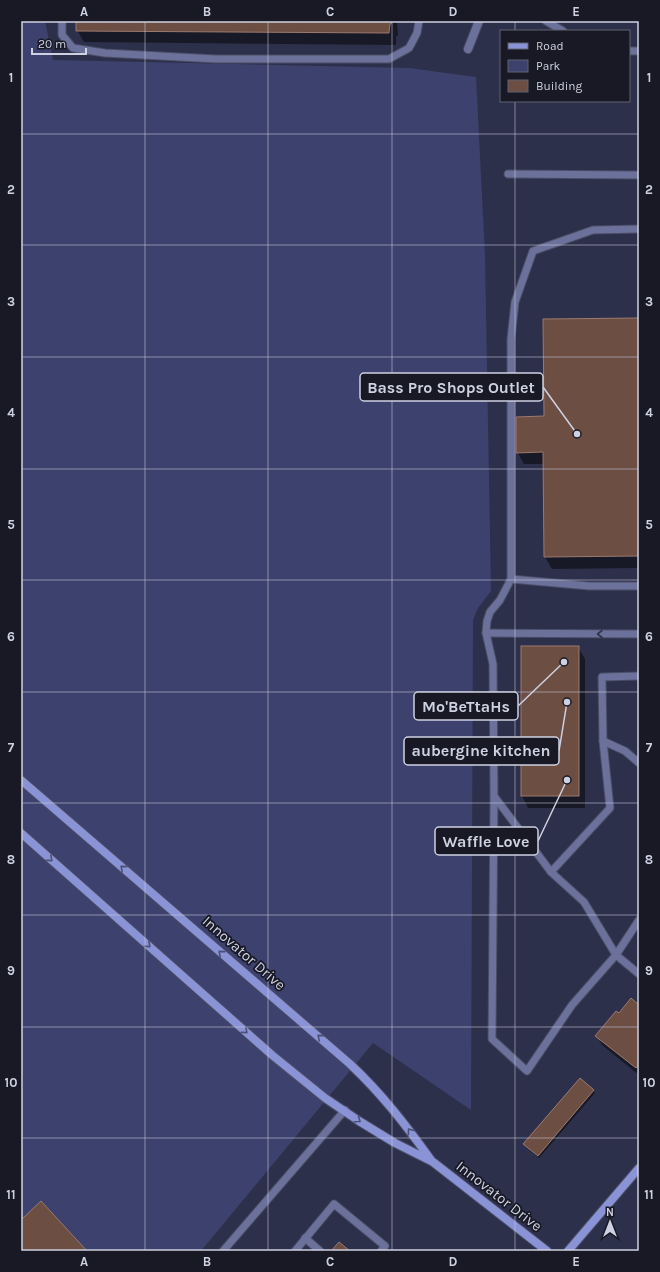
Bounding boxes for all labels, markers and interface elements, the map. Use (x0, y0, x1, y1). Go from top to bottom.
text: A (80, 4, 88, 19)
text: B (203, 4, 211, 19)
text: C (326, 4, 334, 19)
text: D (449, 4, 458, 19)
text: E (572, 4, 580, 19)
scale bar (32, 30, 86, 56)
legend (500, 30, 630, 102)
text: 20 m (38, 37, 66, 51)
text: Road (536, 39, 564, 53)
text: Park (536, 59, 561, 73)
text: 1 (9, 70, 13, 85)
text: 1 (647, 70, 651, 85)
text: Building (536, 79, 583, 93)
text: 2 (7, 182, 15, 197)
text: 2 (645, 182, 653, 197)
text: 3 (7, 294, 15, 309)
text: 3 (645, 294, 653, 309)
callout: Bass Pro Shops Outlet (360, 373, 543, 401)
text: Bass Pro Shops Outlet (367, 378, 535, 397)
text: 4 (7, 405, 15, 420)
text: 4 (645, 405, 653, 420)
text: 5 (7, 517, 15, 532)
text: 5 (645, 517, 653, 532)
text: 6 (7, 629, 15, 644)
text: 6 (645, 629, 653, 644)
one-way arrow (597, 630, 603, 638)
callout: Mo'BeTtaHs (414, 692, 518, 720)
text: Mo'BeTtaHs (422, 697, 510, 716)
callout: aubergine kitchen (404, 737, 559, 765)
text: 7 (8, 740, 15, 755)
text: 7 (646, 740, 653, 755)
text: aubergine kitchen (412, 741, 550, 760)
callout: Waffle Love (435, 827, 538, 855)
text: Waffle Love (443, 832, 529, 851)
text: 8 (7, 852, 15, 867)
text: 8 (645, 852, 653, 867)
one-way arrow (45, 854, 53, 861)
one-way arrow (120, 865, 127, 872)
street label: Innovator Drive (199, 912, 289, 994)
one-way arrow (143, 940, 150, 947)
one-way arrow (219, 950, 226, 957)
text: 9 (7, 963, 15, 978)
text: 9 (645, 963, 653, 978)
one-way arrow (240, 1026, 248, 1034)
one-way arrow (317, 1035, 325, 1042)
text: 10 (5, 1075, 17, 1090)
text: 10 (643, 1075, 655, 1090)
one-way arrow (354, 1115, 361, 1123)
one-way arrow (408, 1128, 415, 1135)
street label: Innovator Drive (452, 1157, 546, 1235)
text: 11 (6, 1187, 16, 1202)
text: 11 (644, 1187, 654, 1202)
north arrow (590, 1202, 630, 1242)
text: N (606, 1206, 614, 1219)
text: A (80, 1254, 88, 1269)
text: B (203, 1254, 211, 1269)
text: C (326, 1254, 334, 1269)
text: D (449, 1254, 458, 1269)
text: E (572, 1254, 580, 1269)

